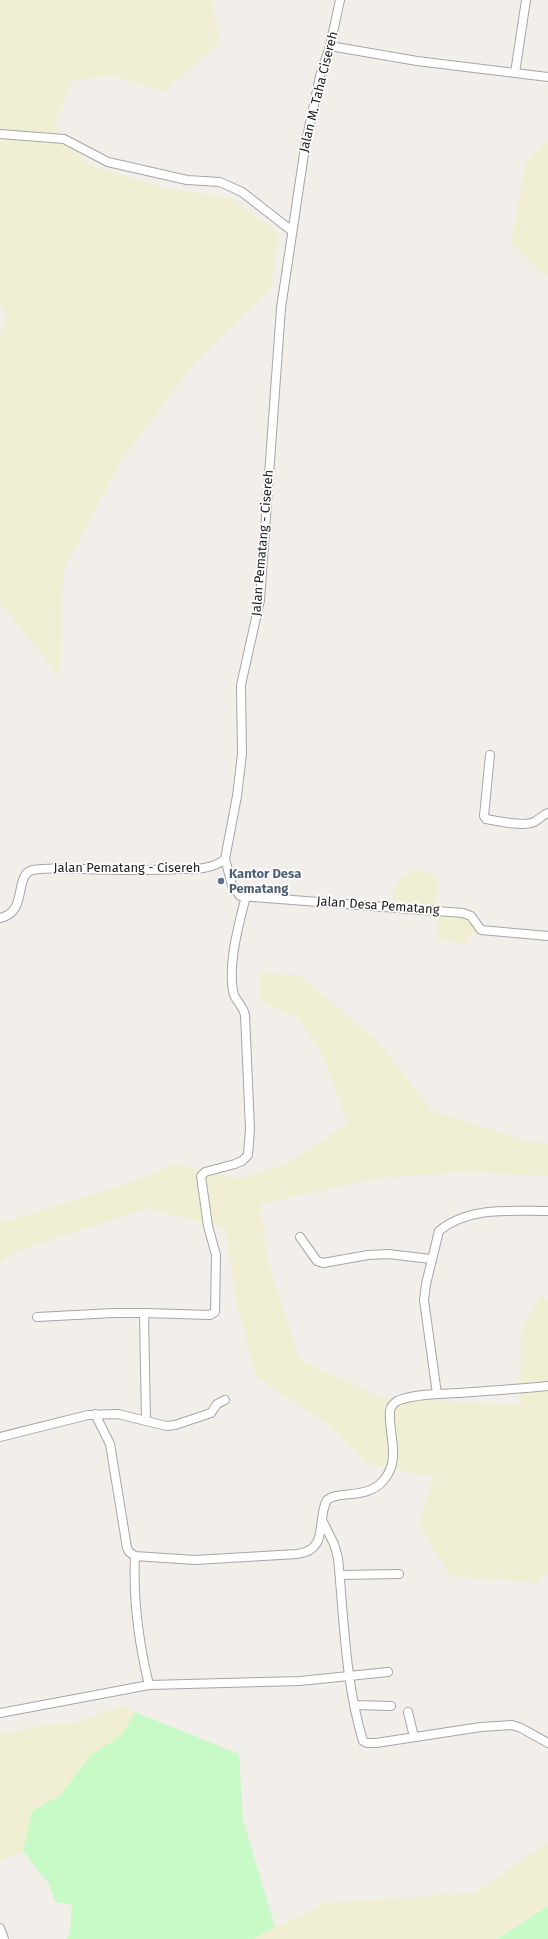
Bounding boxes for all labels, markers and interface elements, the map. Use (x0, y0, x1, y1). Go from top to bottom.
street label: Jalan M. Taha Cisereh (296, 30, 342, 154)
street label: Jalan Pematang - Cisereh (249, 469, 277, 617)
street label: Jalan Pematang - Cisereh (54, 860, 200, 876)
place label: Kantor Desa Pematang (229, 866, 301, 897)
marker: Kantor Desa Pematang (216, 876, 226, 886)
street label: Jalan Desa Pematang (316, 894, 440, 918)

